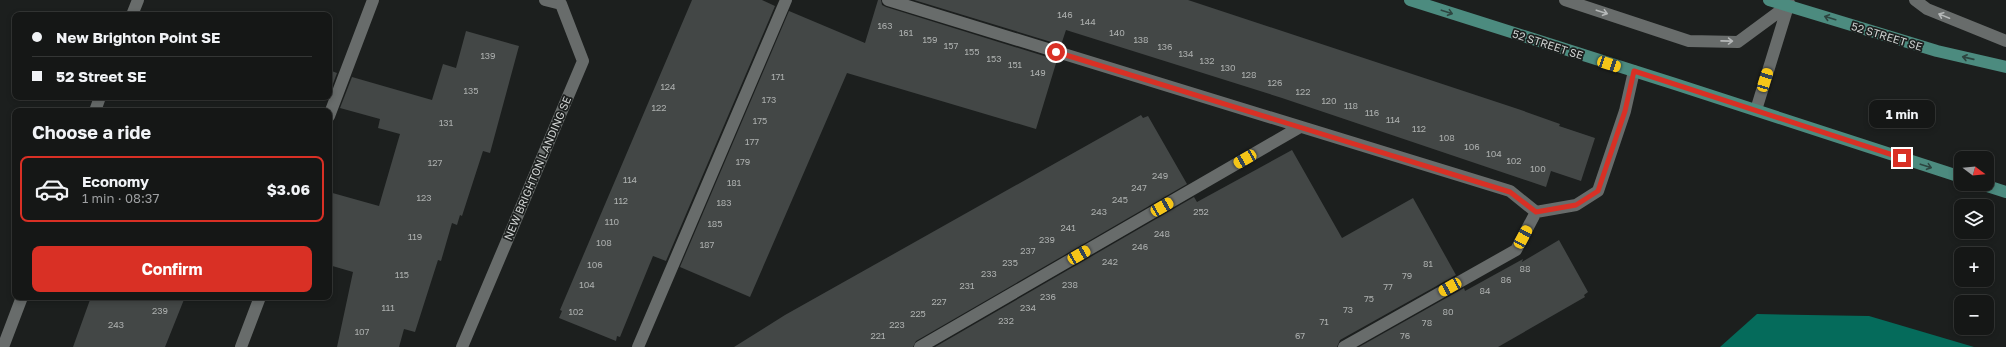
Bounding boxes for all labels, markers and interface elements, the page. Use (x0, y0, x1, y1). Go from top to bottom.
house number: 146 (1057, 9, 1073, 20)
one-way arrow (1440, 9, 1453, 16)
one-way arrow (1595, 9, 1608, 16)
one-way arrow (1938, 11, 1950, 19)
one-way arrow (1823, 14, 1836, 21)
house number: 144 (1080, 16, 1096, 27)
street label: 52 STREET SE (1850, 19, 1924, 53)
house number: 163 (877, 20, 893, 31)
street label: 52 STREET SE (1511, 26, 1585, 62)
house number: 161 (899, 27, 914, 38)
house number: 140 (1109, 27, 1125, 38)
text: New Brighton Point SE (56, 28, 220, 46)
house number: 159 (922, 34, 938, 45)
house number: 138 (1133, 34, 1149, 45)
one-way arrow (1720, 37, 1733, 45)
house number: 157 (944, 40, 958, 51)
house number: 136 (1157, 41, 1173, 52)
route start (1047, 43, 1065, 61)
house number: 155 (965, 46, 979, 57)
house number: 134 (1178, 48, 1194, 59)
house number: 139 (480, 50, 496, 61)
house number: 153 (987, 53, 1001, 64)
one-way arrow (1962, 54, 1975, 62)
house number: 132 (1200, 55, 1214, 66)
car (1596, 55, 1622, 73)
house number: 151 (1008, 59, 1023, 70)
house number: 130 (1220, 62, 1236, 73)
text: 52 Street SE (56, 67, 146, 85)
house number: 149 (1030, 67, 1046, 78)
car (1756, 67, 1774, 93)
house number: 128 (1241, 69, 1257, 80)
house number: 171 (771, 71, 785, 82)
house number: 126 (1267, 77, 1283, 88)
house number: 124 (660, 81, 676, 92)
house number: 135 (464, 85, 478, 96)
house number: 122 (1296, 86, 1310, 97)
street label: NEW BRIGHTON LANDING SE (501, 94, 573, 242)
house number: 173 (762, 94, 776, 105)
house number: 120 (1321, 95, 1337, 106)
house number: 118 (1344, 100, 1358, 111)
callout: 1 min (1869, 100, 1935, 128)
house number: 122 (652, 102, 666, 113)
text: 1 min (1886, 106, 1918, 122)
house number: 116 (1365, 107, 1379, 118)
house number: 114 (1386, 114, 1401, 125)
house number: 175 (753, 115, 767, 126)
house number: 131 (439, 117, 454, 128)
text: Choose a ride (32, 121, 151, 143)
house number: 112 (1412, 123, 1426, 134)
house number: 108 (1439, 132, 1455, 143)
house number: 177 (745, 136, 759, 147)
house number: 106 (1464, 141, 1480, 152)
car (1232, 148, 1258, 170)
house number: 104 (1486, 148, 1502, 159)
route end (1893, 149, 1911, 167)
north arrow (1954, 151, 1994, 191)
map controls (1954, 151, 1994, 335)
house number: 102 (1506, 155, 1522, 166)
house number: 179 (736, 156, 750, 167)
house number: 127 (428, 157, 442, 168)
house number: 100 (1530, 163, 1546, 174)
one-way arrow (1919, 163, 1932, 170)
house number: 249 (1152, 170, 1168, 181)
icon: car (34, 171, 70, 207)
text: Economy (82, 172, 149, 190)
house number: 114 (623, 174, 638, 185)
house number: 181 (727, 177, 742, 188)
text: $3.06 (267, 180, 310, 198)
house number: 247 (1131, 182, 1147, 193)
text: 1 min · 08:37 (82, 190, 159, 206)
house number: 123 (417, 192, 431, 203)
house number: 245 (1112, 194, 1128, 205)
house number: 112 (614, 195, 628, 206)
car (1149, 196, 1175, 218)
house number: 183 (716, 197, 732, 208)
button: layers (1954, 199, 1994, 239)
house number: 243 (1091, 206, 1107, 217)
house number: 252 (1193, 206, 1209, 217)
house number: 110 (605, 216, 620, 227)
house number: 185 (707, 218, 723, 229)
house number: 241 (1060, 222, 1076, 233)
car (1512, 224, 1534, 250)
house number: 248 (1154, 228, 1170, 239)
house number: 119 (408, 231, 422, 242)
house number: 239 (1039, 234, 1055, 245)
house number: 108 (596, 237, 612, 248)
house number: 187 (700, 239, 715, 250)
house number: 246 (1132, 241, 1148, 252)
car (1066, 244, 1092, 266)
house number: 237 (1020, 245, 1036, 256)
button: Confirm (32, 246, 312, 292)
button: + (1954, 247, 1994, 287)
house number: 242 (1102, 256, 1118, 267)
house number: 235 (1002, 257, 1018, 268)
house number: 81 (1423, 258, 1434, 269)
house number: 106 (587, 259, 603, 270)
house number: 88 (1520, 263, 1530, 274)
house number: 233 (981, 268, 997, 279)
house number: 115 (395, 269, 409, 280)
house number: 79 (1402, 270, 1412, 281)
house number: 86 (1501, 274, 1511, 285)
car (1437, 276, 1463, 298)
house number: 104 (579, 279, 595, 290)
house number: 238 (1062, 279, 1078, 290)
house number: 231 (960, 280, 975, 291)
house number: 77 (1383, 281, 1393, 292)
house number: 84 (1480, 285, 1491, 296)
house number: 236 (1040, 291, 1056, 302)
house number: 75 (1364, 293, 1374, 304)
button: − (1954, 295, 1994, 335)
house number: 227 (931, 296, 947, 307)
house number: 111 (381, 302, 395, 313)
house number: 234 (1020, 302, 1036, 313)
house number: 73 (1343, 304, 1353, 315)
house number: 239 (152, 305, 168, 316)
house number: 102 (568, 306, 584, 317)
house number: 80 (1442, 306, 1454, 317)
house number: 225 (910, 308, 926, 319)
house number: 232 (998, 315, 1014, 326)
house number: 71 (1319, 316, 1329, 327)
house number: 78 (1422, 317, 1432, 328)
house number: 243 (108, 319, 124, 330)
house number: 223 (889, 319, 905, 330)
house number: 107 (355, 326, 370, 337)
house number: 221 (871, 330, 886, 341)
house number: 67 (1295, 330, 1305, 341)
house number: 76 (1400, 330, 1410, 341)

